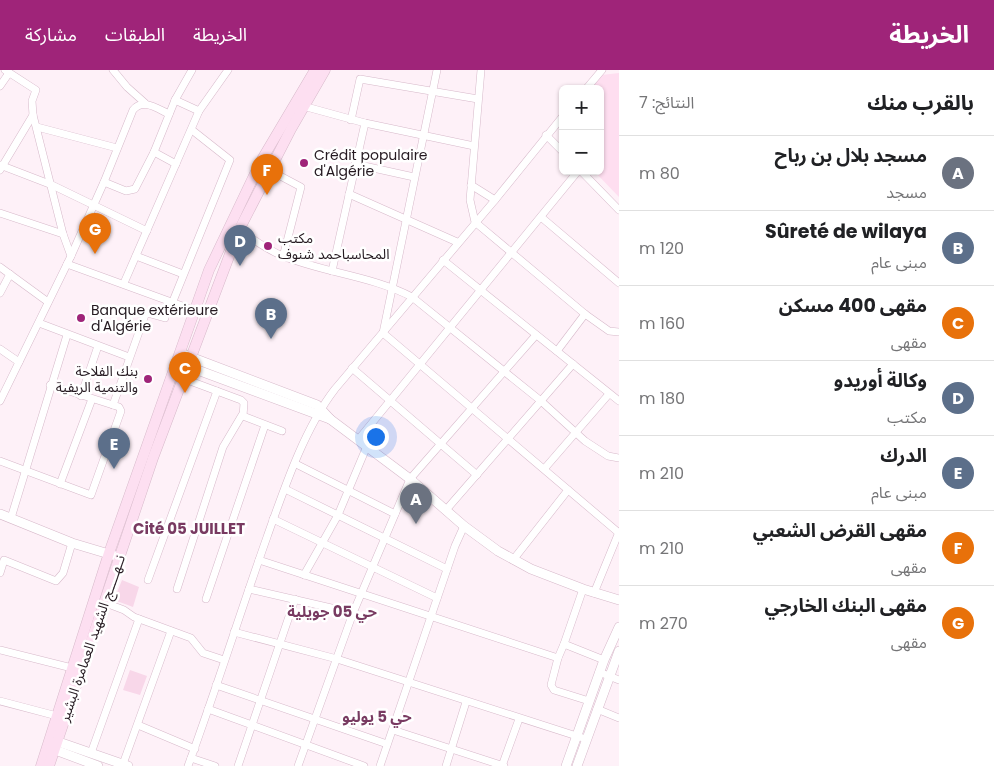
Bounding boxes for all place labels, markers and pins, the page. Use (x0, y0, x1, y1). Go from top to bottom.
place label: Crédit populaire d'Algérie (314, 145, 428, 181)
pin: F (251, 154, 283, 195)
marker: Crédit populaire d'Algérie (298, 157, 310, 169)
pin: G (79, 213, 111, 254)
pin: D (224, 225, 256, 266)
place label: مكتب المحاسباحمد شنوف (278, 228, 390, 264)
marker: مكتب المحاسباحمد شنوف (262, 240, 274, 252)
pin: B (255, 298, 287, 339)
place label: Banque extérieure d'Algérie (91, 300, 219, 336)
marker: Banque extérieure d'Algérie (75, 312, 87, 324)
pin: C (169, 352, 201, 393)
place label: بنك الفلاحة والتنمية الريفية (56, 361, 138, 397)
marker: بنك الفلاحة والتنمية الريفية (142, 373, 154, 385)
pin: E (98, 428, 130, 469)
pin: A (400, 483, 432, 524)

